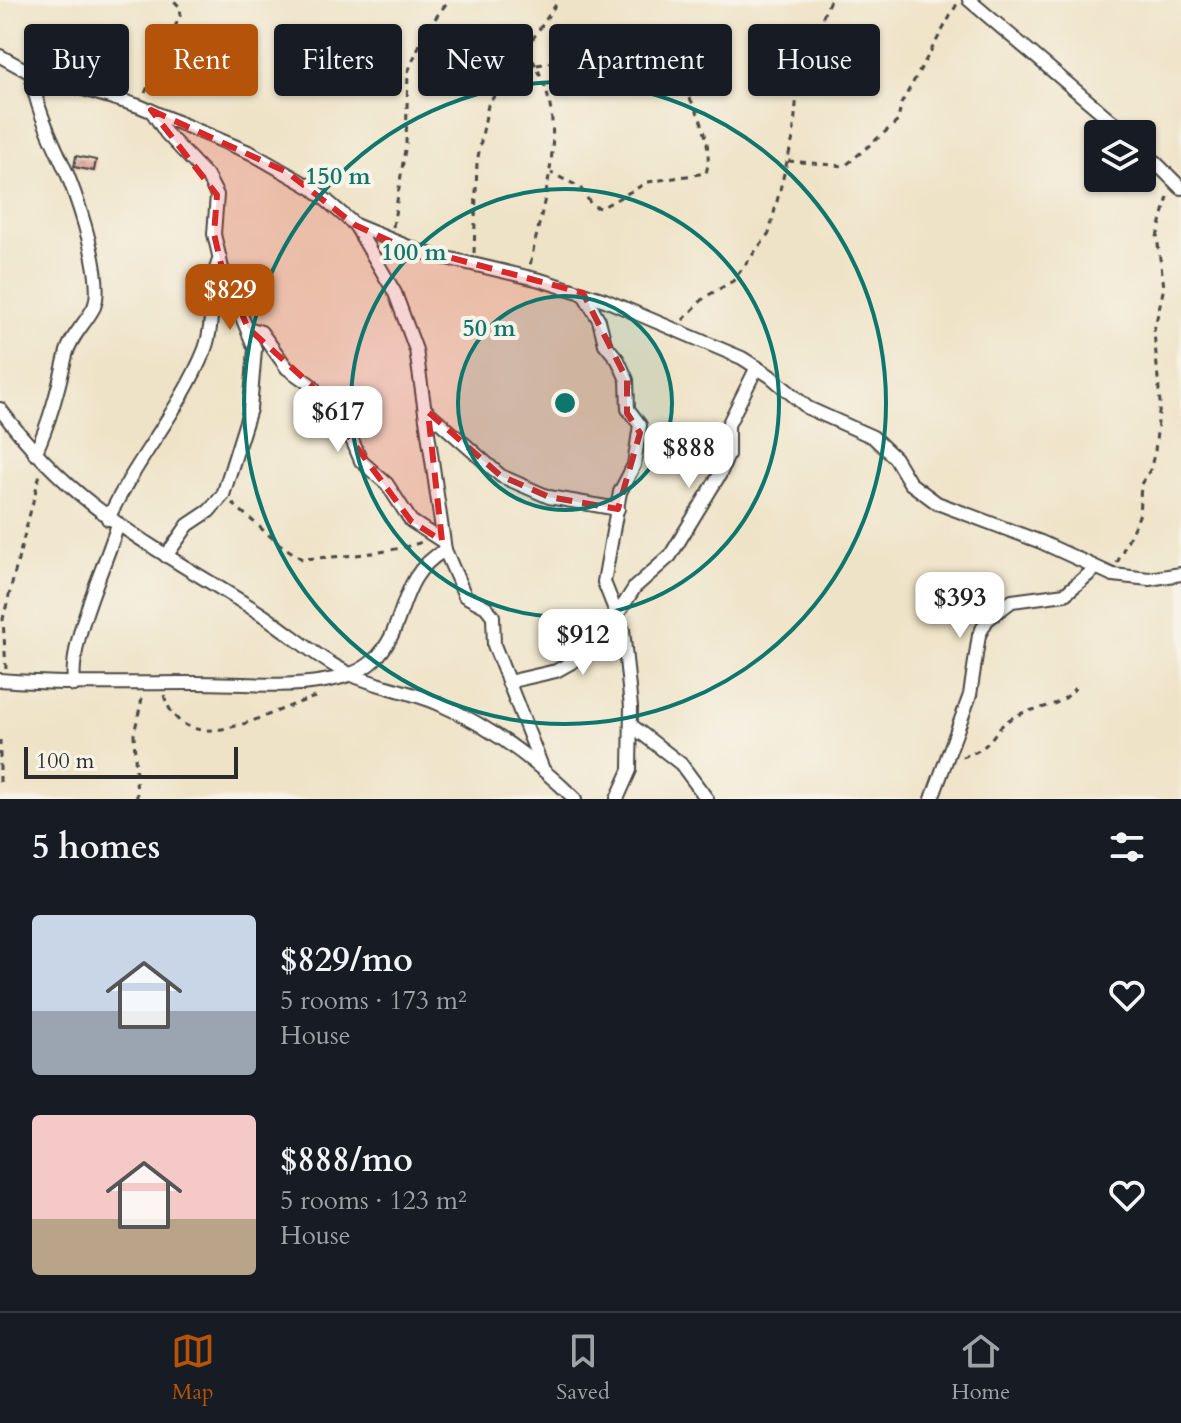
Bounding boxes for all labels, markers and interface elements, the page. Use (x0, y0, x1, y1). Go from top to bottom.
chip: Buy (24, 24, 129, 96)
chip: Rent (145, 24, 258, 96)
chip: Filters (274, 24, 402, 96)
chip: New (418, 24, 533, 96)
chip: Apartment (549, 24, 732, 96)
chip: House (748, 24, 880, 96)
map controls (1084, 120, 1156, 192)
button: layers (1084, 120, 1156, 192)
text: 150 m (305, 160, 372, 193)
text: 100 m (381, 236, 448, 269)
pin: $829 (183, 264, 277, 332)
text: $829 (203, 272, 257, 307)
text: 50 m (462, 312, 516, 345)
pin: $617 (291, 386, 385, 454)
centre of rings (551, 389, 579, 417)
text: $617 (311, 394, 365, 429)
pin: $888 (642, 422, 736, 490)
text: $888 (662, 430, 716, 465)
pin: $393 (913, 572, 1007, 640)
text: $393 (933, 580, 987, 615)
pin: $912 (536, 609, 630, 677)
text: $912 (556, 617, 610, 652)
scale bar (24, 743, 238, 779)
text: 100 m (36, 746, 94, 776)
text: 5 homes (32, 824, 160, 870)
icon: filters (1105, 825, 1149, 869)
text: $829/mo (280, 937, 413, 983)
icon: home (96, 947, 192, 1043)
icon: heart (1105, 973, 1149, 1017)
text: 5 rooms · 173 m² (280, 983, 467, 1018)
text: House (280, 1018, 351, 1053)
text: $888/mo (280, 1137, 413, 1183)
icon: home (96, 1147, 192, 1243)
icon: heart (1105, 1173, 1149, 1217)
text: 5 rooms · 123 m² (280, 1183, 467, 1218)
text: House (280, 1218, 351, 1253)
tab: Map (171, 1329, 215, 1407)
tab: Saved (556, 1329, 610, 1407)
tab: Home (951, 1329, 1010, 1407)

